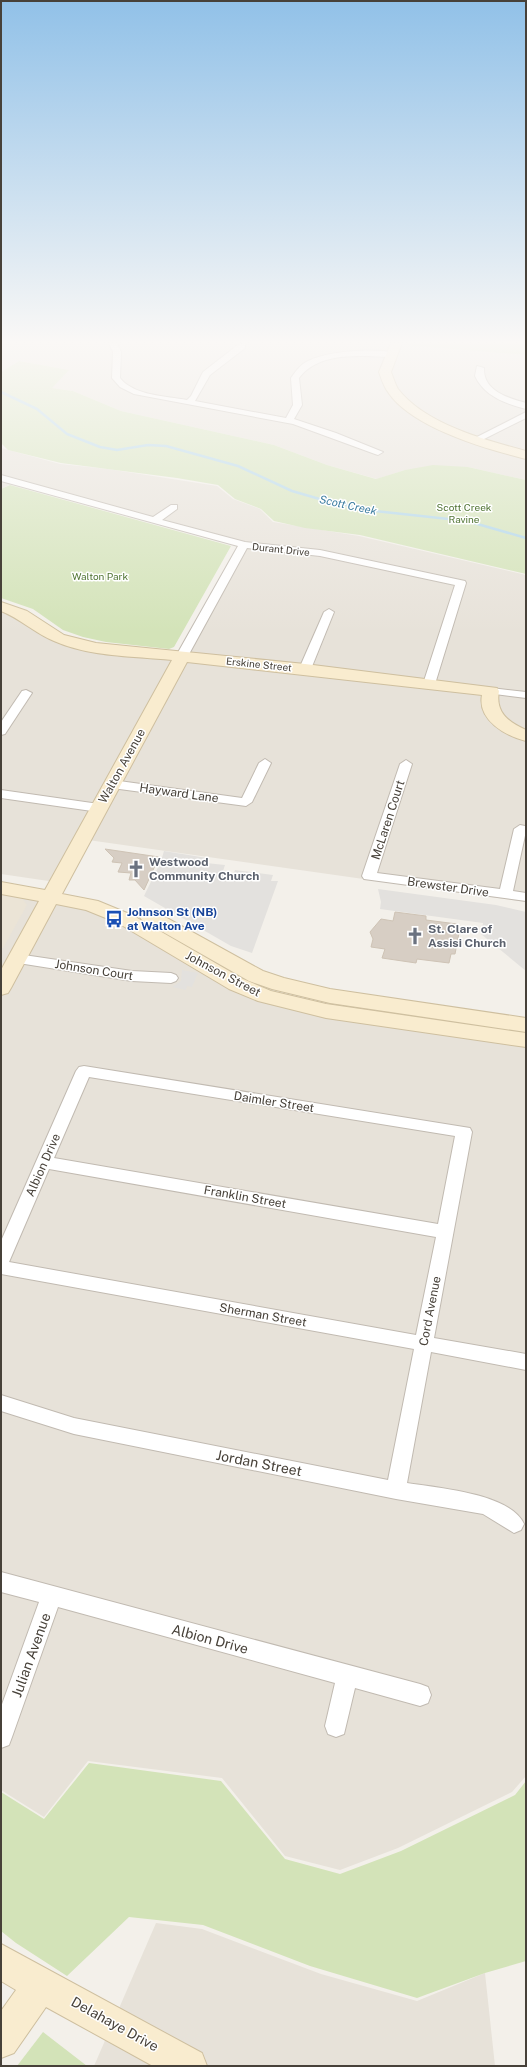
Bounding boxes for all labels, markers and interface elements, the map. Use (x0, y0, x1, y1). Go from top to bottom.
water label: Scott Creek (318, 493, 378, 517)
park label: Scott Creek Ravine (437, 501, 492, 525)
street label: Durant Drive (252, 540, 311, 558)
park label: Walton Park (72, 570, 128, 582)
street label: Erskine Street (225, 655, 293, 673)
street label: Walton Avenue (96, 726, 148, 806)
street label: McLaren Court (369, 778, 408, 862)
street label: Hayward Lane (139, 781, 220, 806)
place label: Westwood Community Church (149, 855, 259, 883)
church icon: Westwood Community Church (126, 859, 146, 879)
street label: Brewster Drive (406, 874, 490, 900)
place label: Johnson St (NB) at Walton Ave (127, 905, 217, 933)
bus stop icon: Johnson St (NB) at Walton Ave (104, 909, 124, 929)
place label: St. Clare of Assisi Church (428, 922, 506, 950)
church icon: St. Clare of Assisi Church (405, 926, 425, 946)
street label: Johnson Street (183, 948, 263, 1000)
street label: Johnson Court (54, 957, 135, 983)
street label: Daimler Street (233, 1089, 316, 1115)
street label: Albion Drive (23, 1131, 63, 1199)
street label: Franklin Street (203, 1183, 288, 1211)
street label: Cord Avenue (416, 1275, 444, 1347)
street label: Sherman Street (218, 1300, 308, 1330)
street label: Jordan Street (215, 1447, 303, 1479)
street label: Julian Avenue (8, 1611, 54, 1699)
street label: Albion Drive (170, 1621, 250, 1657)
street label: Delahaye Drive (69, 1993, 161, 2055)

